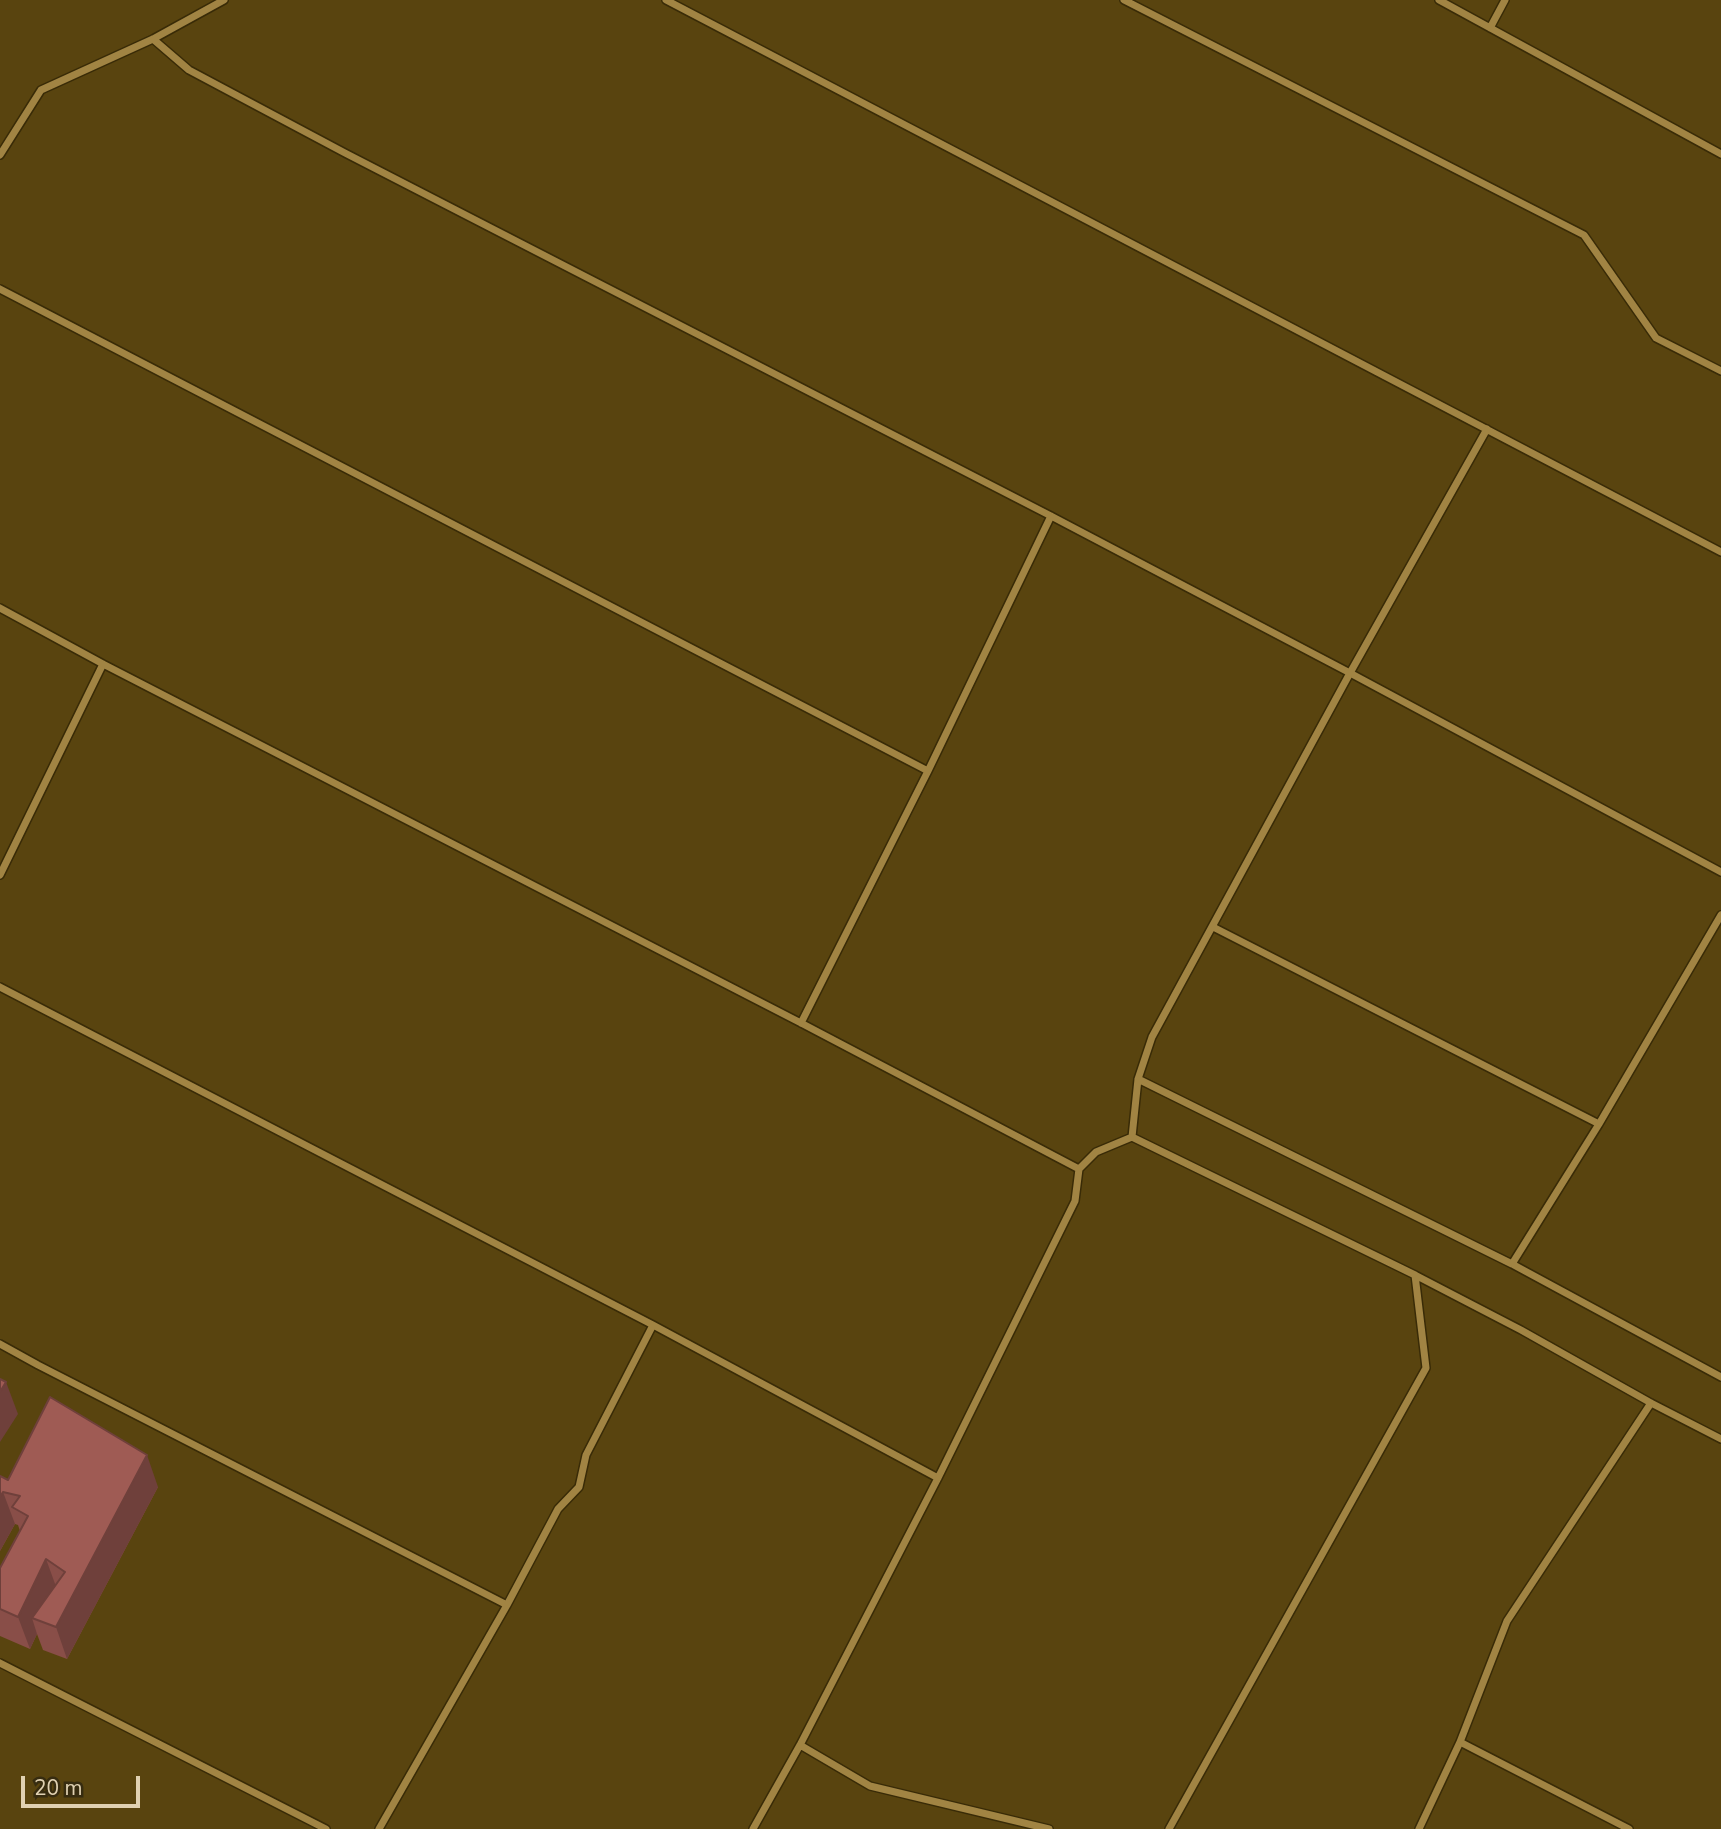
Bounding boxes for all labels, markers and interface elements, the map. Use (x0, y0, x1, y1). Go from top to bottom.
scale bar (24, 1762, 144, 1806)
text: 20 m (34, 1774, 83, 1802)

